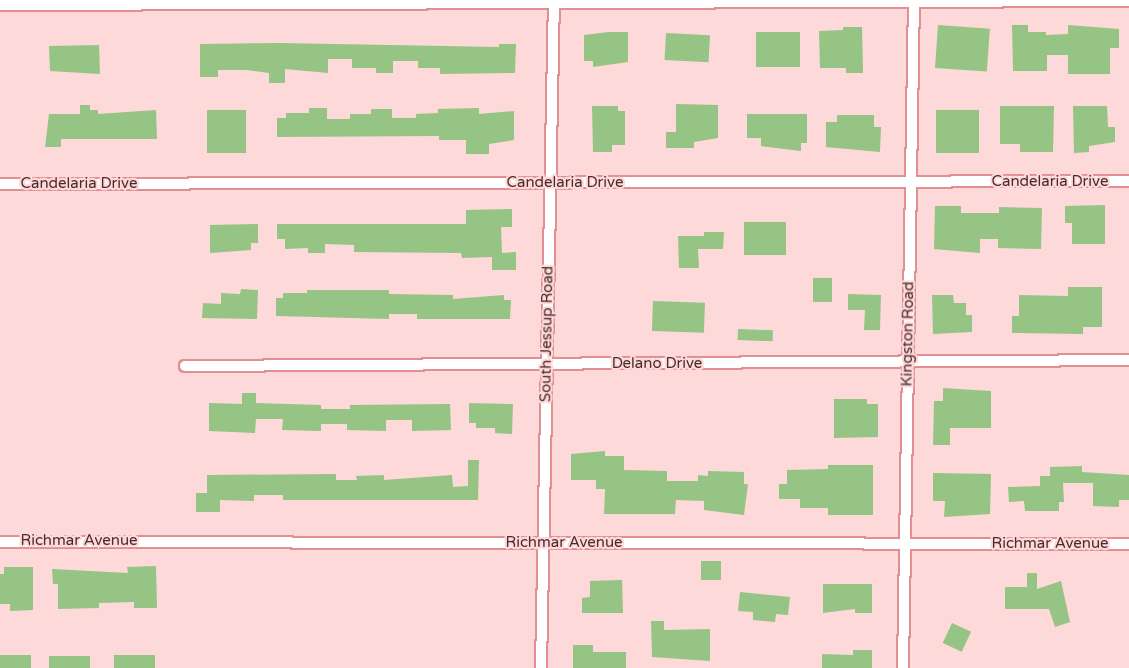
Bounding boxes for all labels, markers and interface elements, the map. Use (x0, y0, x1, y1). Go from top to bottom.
street label: Candelaria Drive (992, 173, 1108, 191)
street label: Candelaria Drive (507, 174, 623, 192)
street label: Candelaria Drive (21, 175, 137, 193)
street label: South Jessup Road (537, 266, 557, 402)
street label: Kingston Road (898, 281, 918, 387)
street label: Delano Drive (612, 355, 702, 373)
street label: Richmar Avenue (20, 532, 138, 550)
street label: Richmar Avenue (505, 534, 623, 552)
street label: Richmar Avenue (991, 535, 1109, 553)

